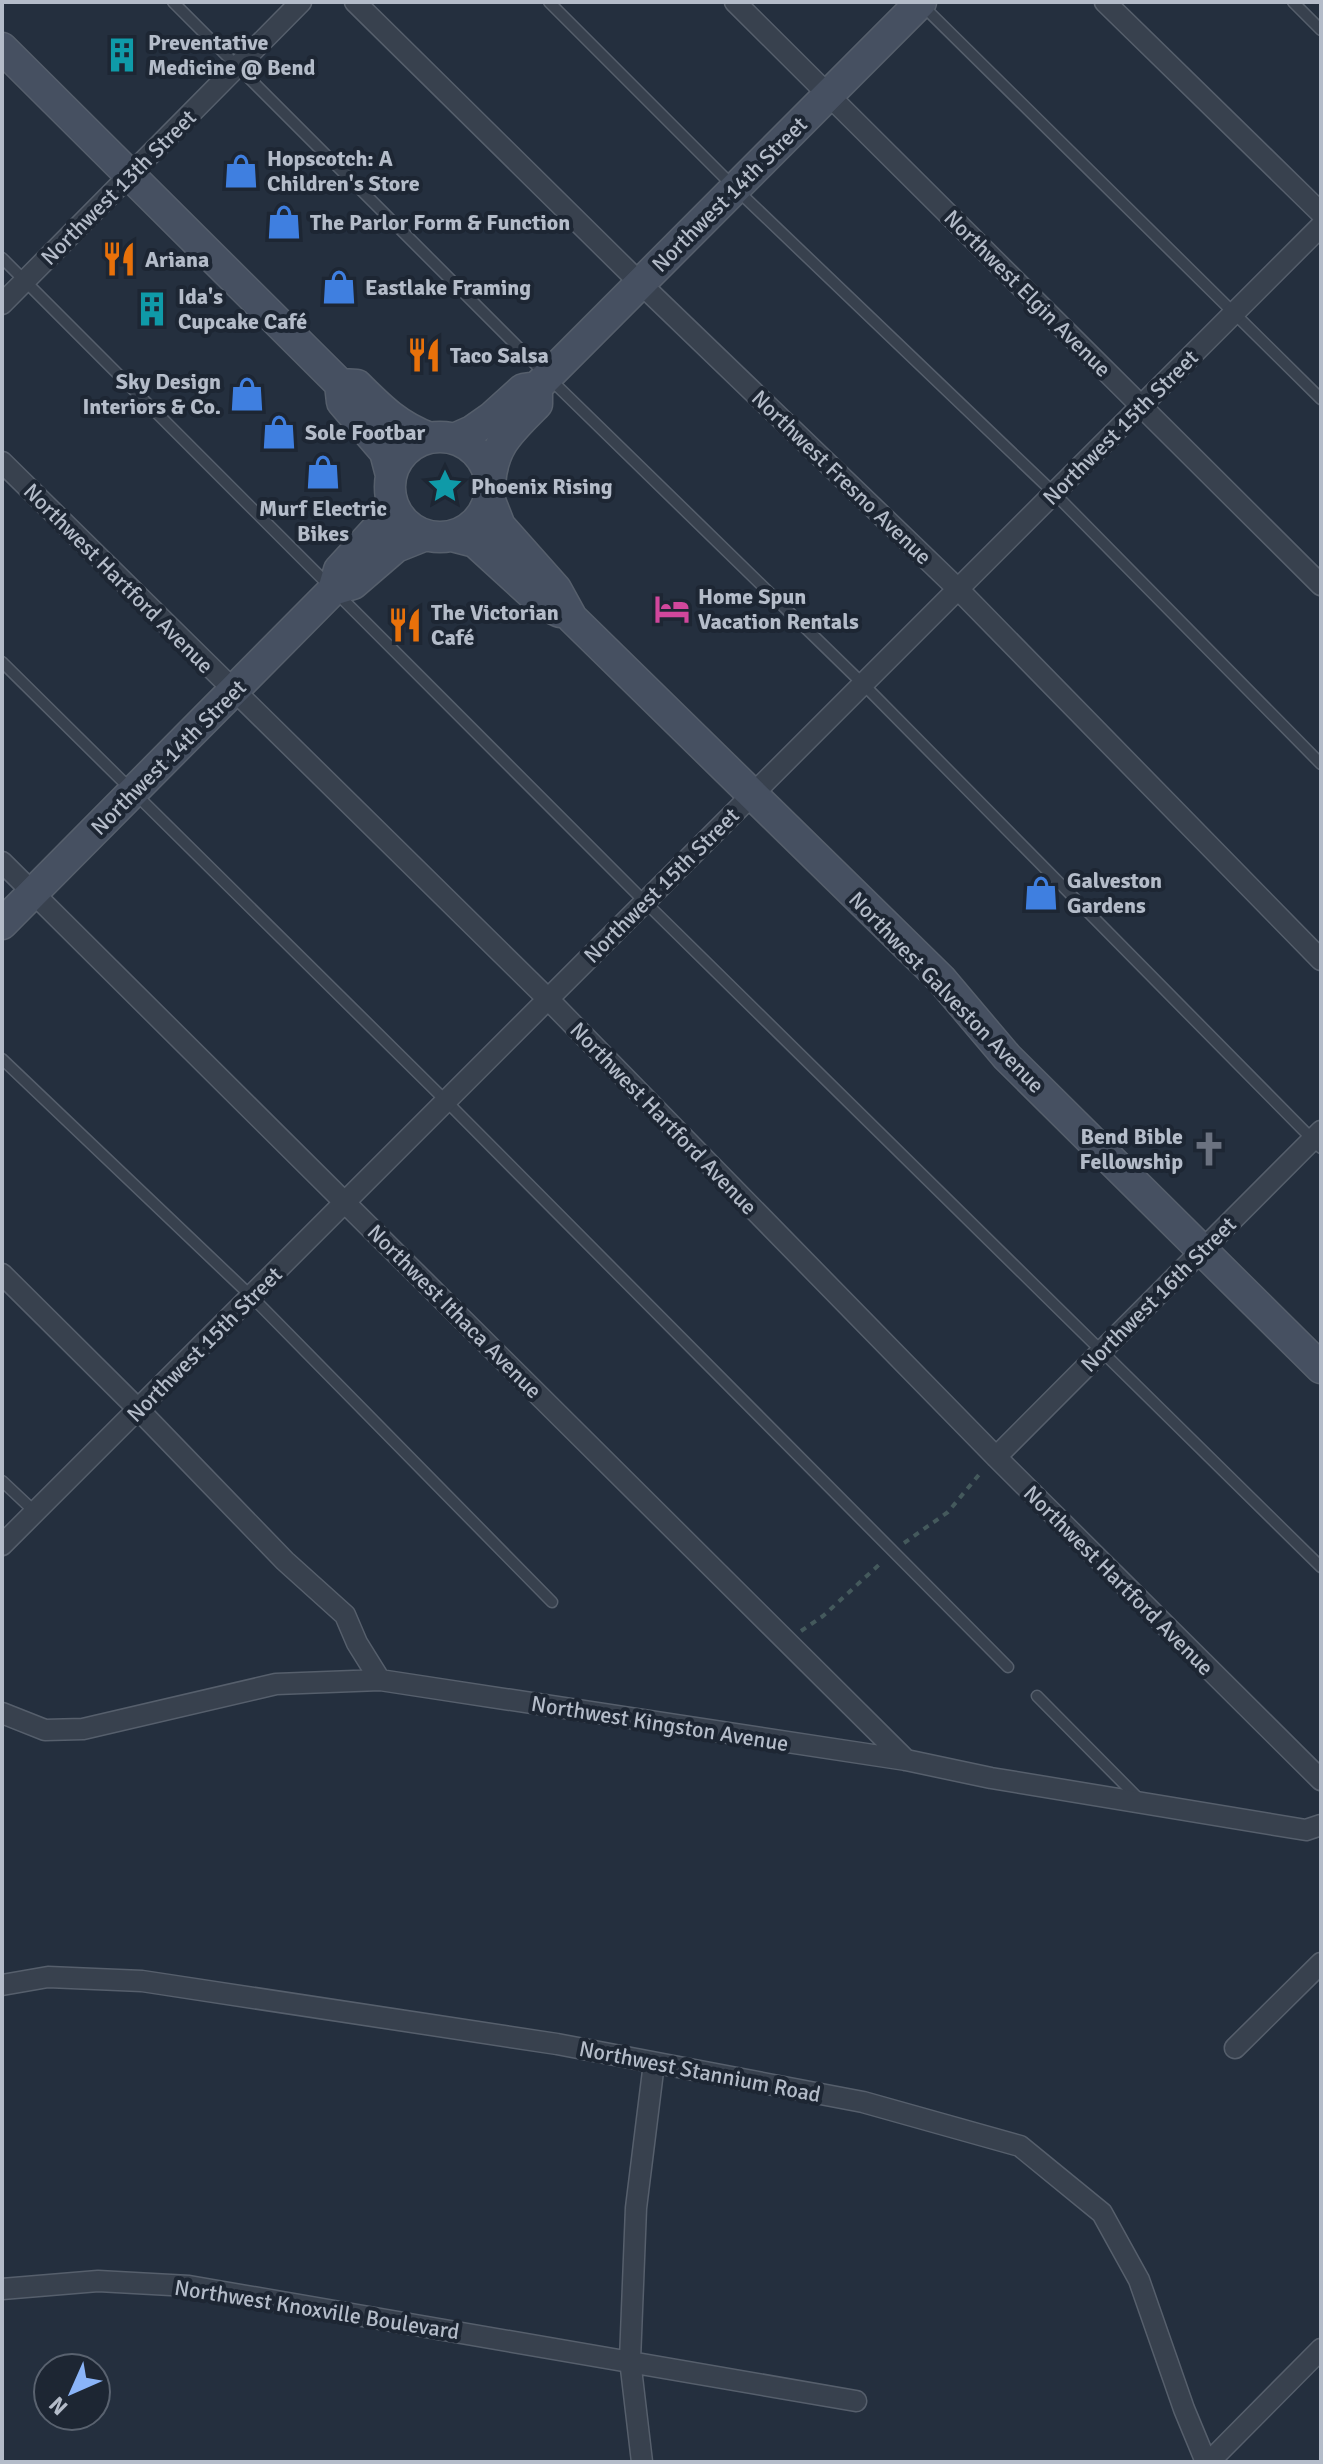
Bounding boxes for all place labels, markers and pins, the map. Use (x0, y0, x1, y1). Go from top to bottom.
place label: Preventative Medicine @ Bend (148, 29, 316, 81)
building icon: Preventative Medicine @ Bend (103, 36, 141, 74)
place label: Hopscotch: A Children's Store (267, 145, 420, 197)
shop icon: Hopscotch: A Children's Store (222, 152, 260, 190)
shop icon: The Parlor Form & Function (265, 203, 303, 241)
place label: The Parlor Form & Function (310, 209, 570, 236)
restaurant icon: Ariana (100, 240, 138, 278)
place label: Ariana (145, 246, 209, 273)
shop icon: Eastlake Framing (320, 268, 358, 306)
place label: Eastlake Framing (365, 274, 531, 301)
place label: Ida's Cupcake Café (178, 283, 307, 335)
building icon: Ida's Cupcake Café (133, 290, 171, 328)
restaurant icon: Taco Salsa (405, 336, 443, 374)
place label: Taco Salsa (450, 342, 549, 369)
place label: Sky Design Interiors & Co. (82, 368, 221, 420)
shop icon: Sky Design Interiors & Co. (228, 375, 266, 413)
shop icon: Sole Footbar (260, 413, 298, 451)
place label: Sole Footbar (305, 419, 425, 446)
shop icon: Murf Electric Bikes (304, 453, 342, 491)
place icon: Phoenix Rising (426, 467, 464, 505)
place label: Phoenix Rising (471, 473, 613, 500)
place label: Murf Electric Bikes (259, 495, 387, 547)
place label: Home Spun Vacation Rentals (698, 583, 859, 635)
hotel icon: Home Spun Vacation Rentals (653, 590, 691, 628)
place label: The Victorian Café (431, 599, 559, 651)
restaurant icon: The Victorian Café (386, 606, 424, 644)
place label: Galveston Gardens (1067, 867, 1162, 919)
shop icon: Galveston Gardens (1022, 874, 1060, 912)
place label: Bend Bible Fellowship (1080, 1123, 1183, 1175)
church icon: Bend Bible Fellowship (1190, 1130, 1228, 1168)

